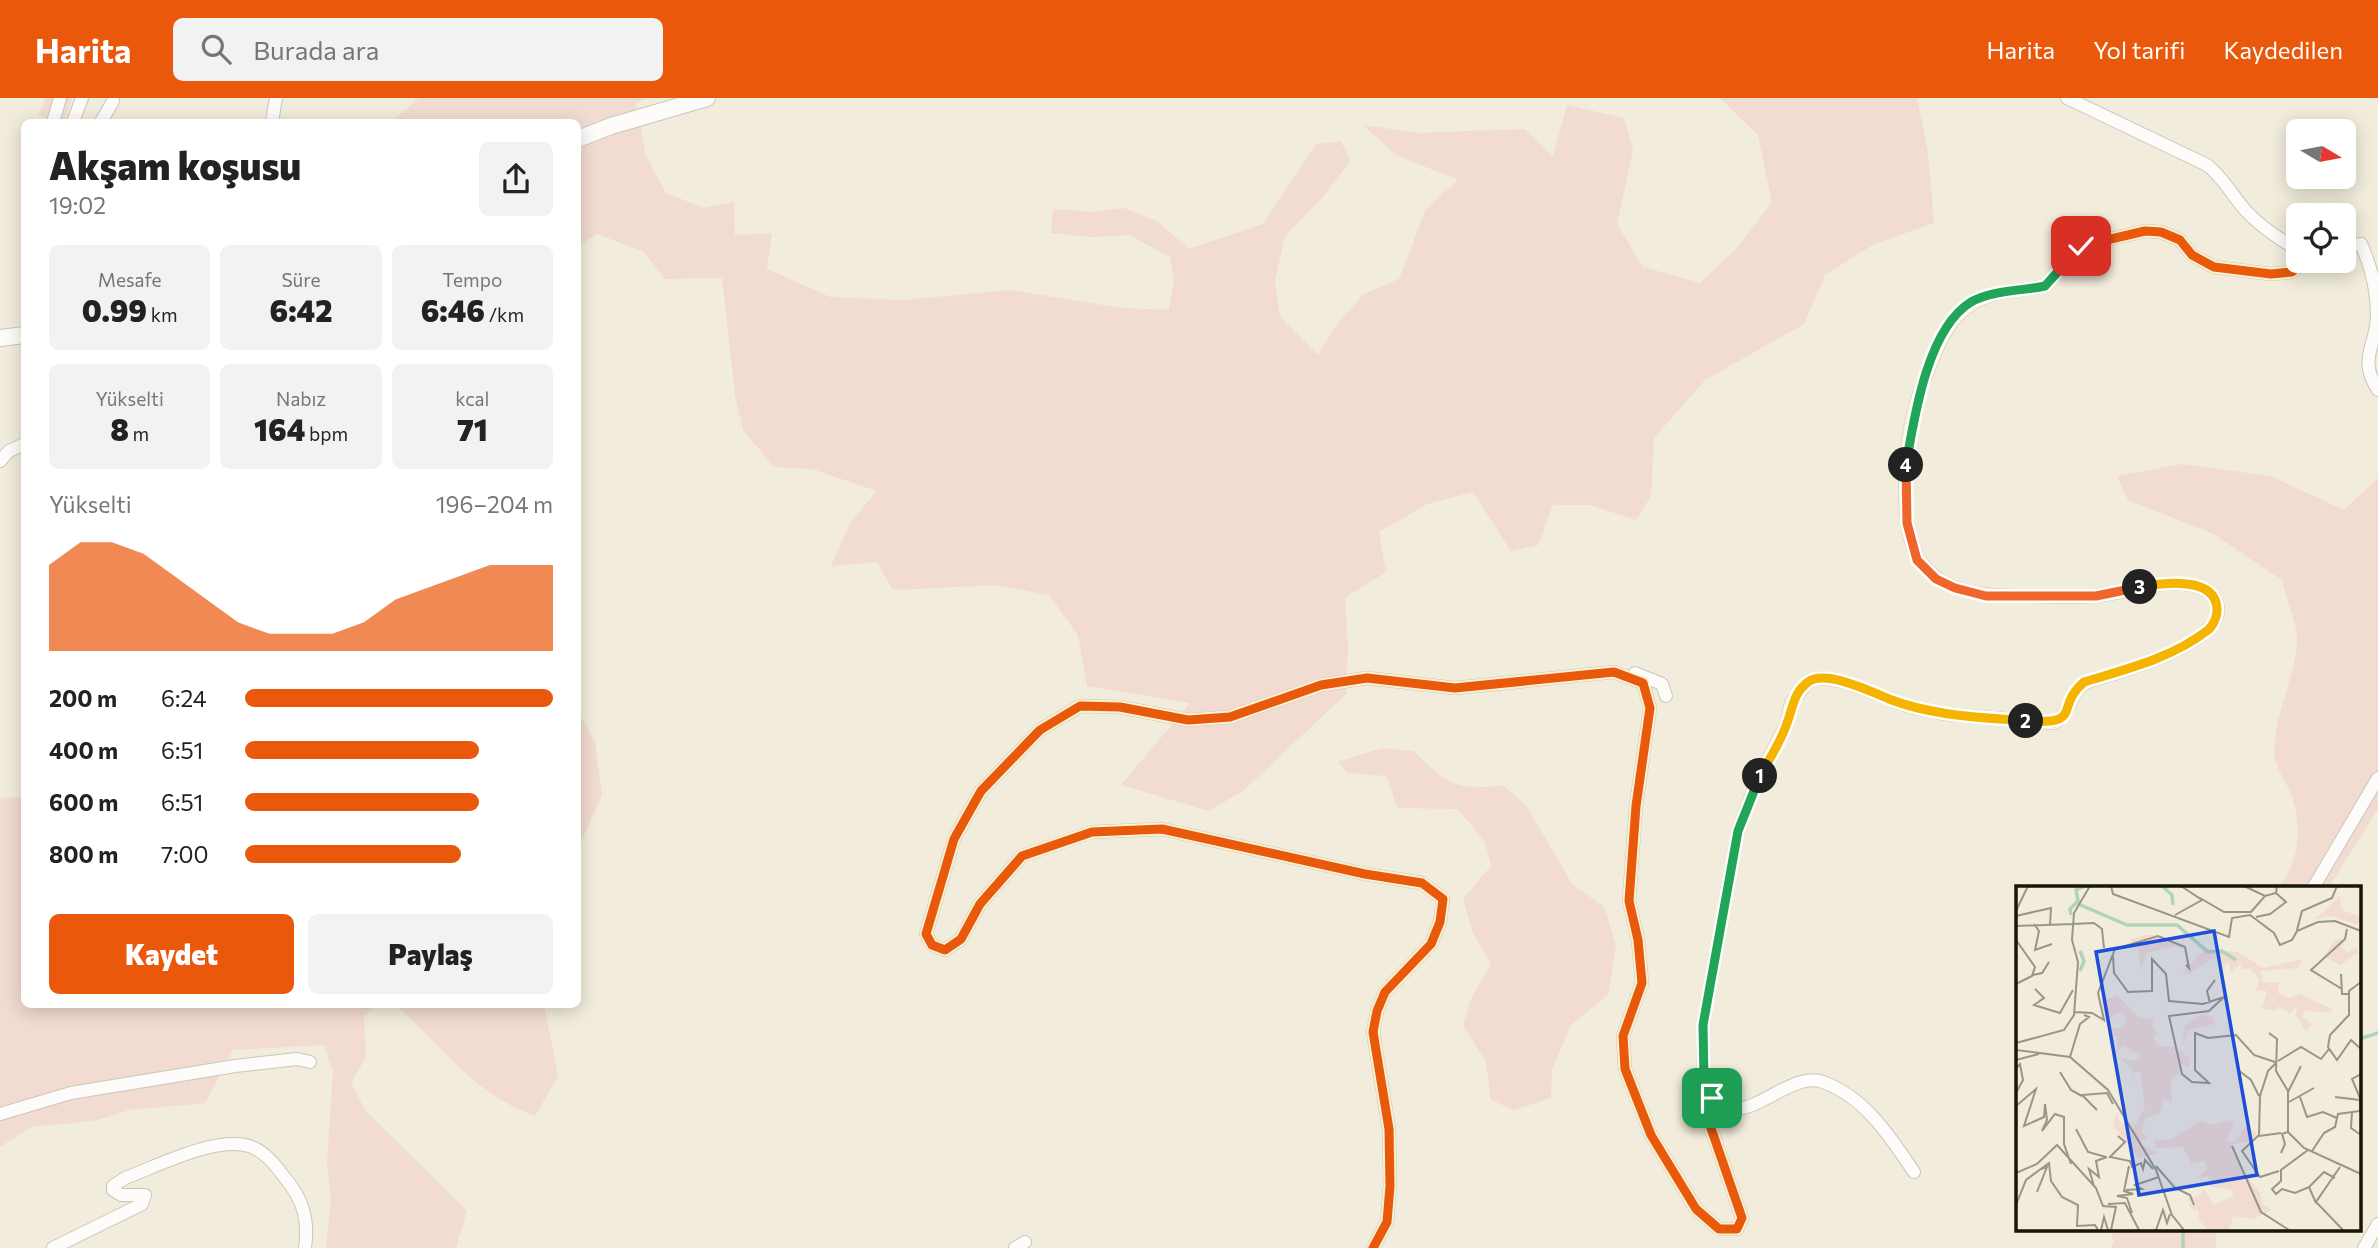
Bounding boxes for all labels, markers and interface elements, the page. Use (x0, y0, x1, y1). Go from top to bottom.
search box (173, 18, 663, 81)
text: Harita (35, 29, 131, 70)
icon: search (197, 30, 235, 68)
text: Burada ara (253, 34, 379, 65)
text: Harita (1986, 35, 2055, 64)
text: Yol tarifi (2093, 35, 2185, 64)
text: Kaydedilen (2223, 35, 2343, 64)
north arrow (2286, 119, 2356, 189)
map controls (2286, 119, 2356, 273)
text: Akşam koşusu (49, 141, 301, 188)
button: share (479, 142, 553, 216)
text: 19:02 (49, 191, 106, 219)
button: locate (2286, 203, 2356, 273)
pin (2051, 216, 2111, 276)
icon: check (2062, 227, 2100, 265)
text: Mesafe (98, 268, 162, 291)
text: Süre (281, 268, 321, 291)
text: Tempo (442, 268, 502, 291)
text: 0.99 (82, 291, 147, 328)
text: 6:42 (270, 291, 332, 328)
text: 6:46 (421, 291, 485, 328)
text: km (147, 303, 178, 326)
text: /km (485, 303, 524, 326)
text: Yükselti (96, 387, 164, 410)
text: Nabız (276, 387, 326, 410)
text: kcal (455, 387, 489, 410)
text: 8 (110, 410, 129, 447)
text: 164 (254, 410, 305, 447)
text: 71 (457, 410, 488, 447)
text: m (129, 422, 149, 445)
text: bpm (305, 422, 348, 445)
pin: 4 (1888, 448, 1924, 482)
text: 4 (1900, 453, 1911, 476)
text: Yükselti (49, 490, 132, 518)
text: 196–204 m (436, 490, 553, 518)
pin: 3 (2122, 570, 2158, 604)
text: 3 (2134, 575, 2145, 598)
text: 200 m (49, 684, 117, 712)
text: 6:24 (161, 684, 207, 712)
pin: 2 (2008, 704, 2044, 738)
text: 2 (2020, 709, 2031, 732)
text: 400 m (49, 736, 118, 764)
text: 6:51 (161, 736, 203, 764)
pin: 1 (1742, 758, 1778, 794)
text: 1 (1755, 764, 1764, 787)
text: 600 m (49, 788, 118, 816)
text: 6:51 (161, 788, 203, 816)
text: 800 m (49, 840, 118, 868)
text: 7:00 (161, 840, 209, 868)
inset map (2016, 886, 2360, 1230)
button: Kaydet (49, 914, 294, 994)
button: Paylaş (308, 914, 553, 994)
pin (1682, 1068, 1742, 1128)
icon: arrive (1693, 1079, 1731, 1117)

